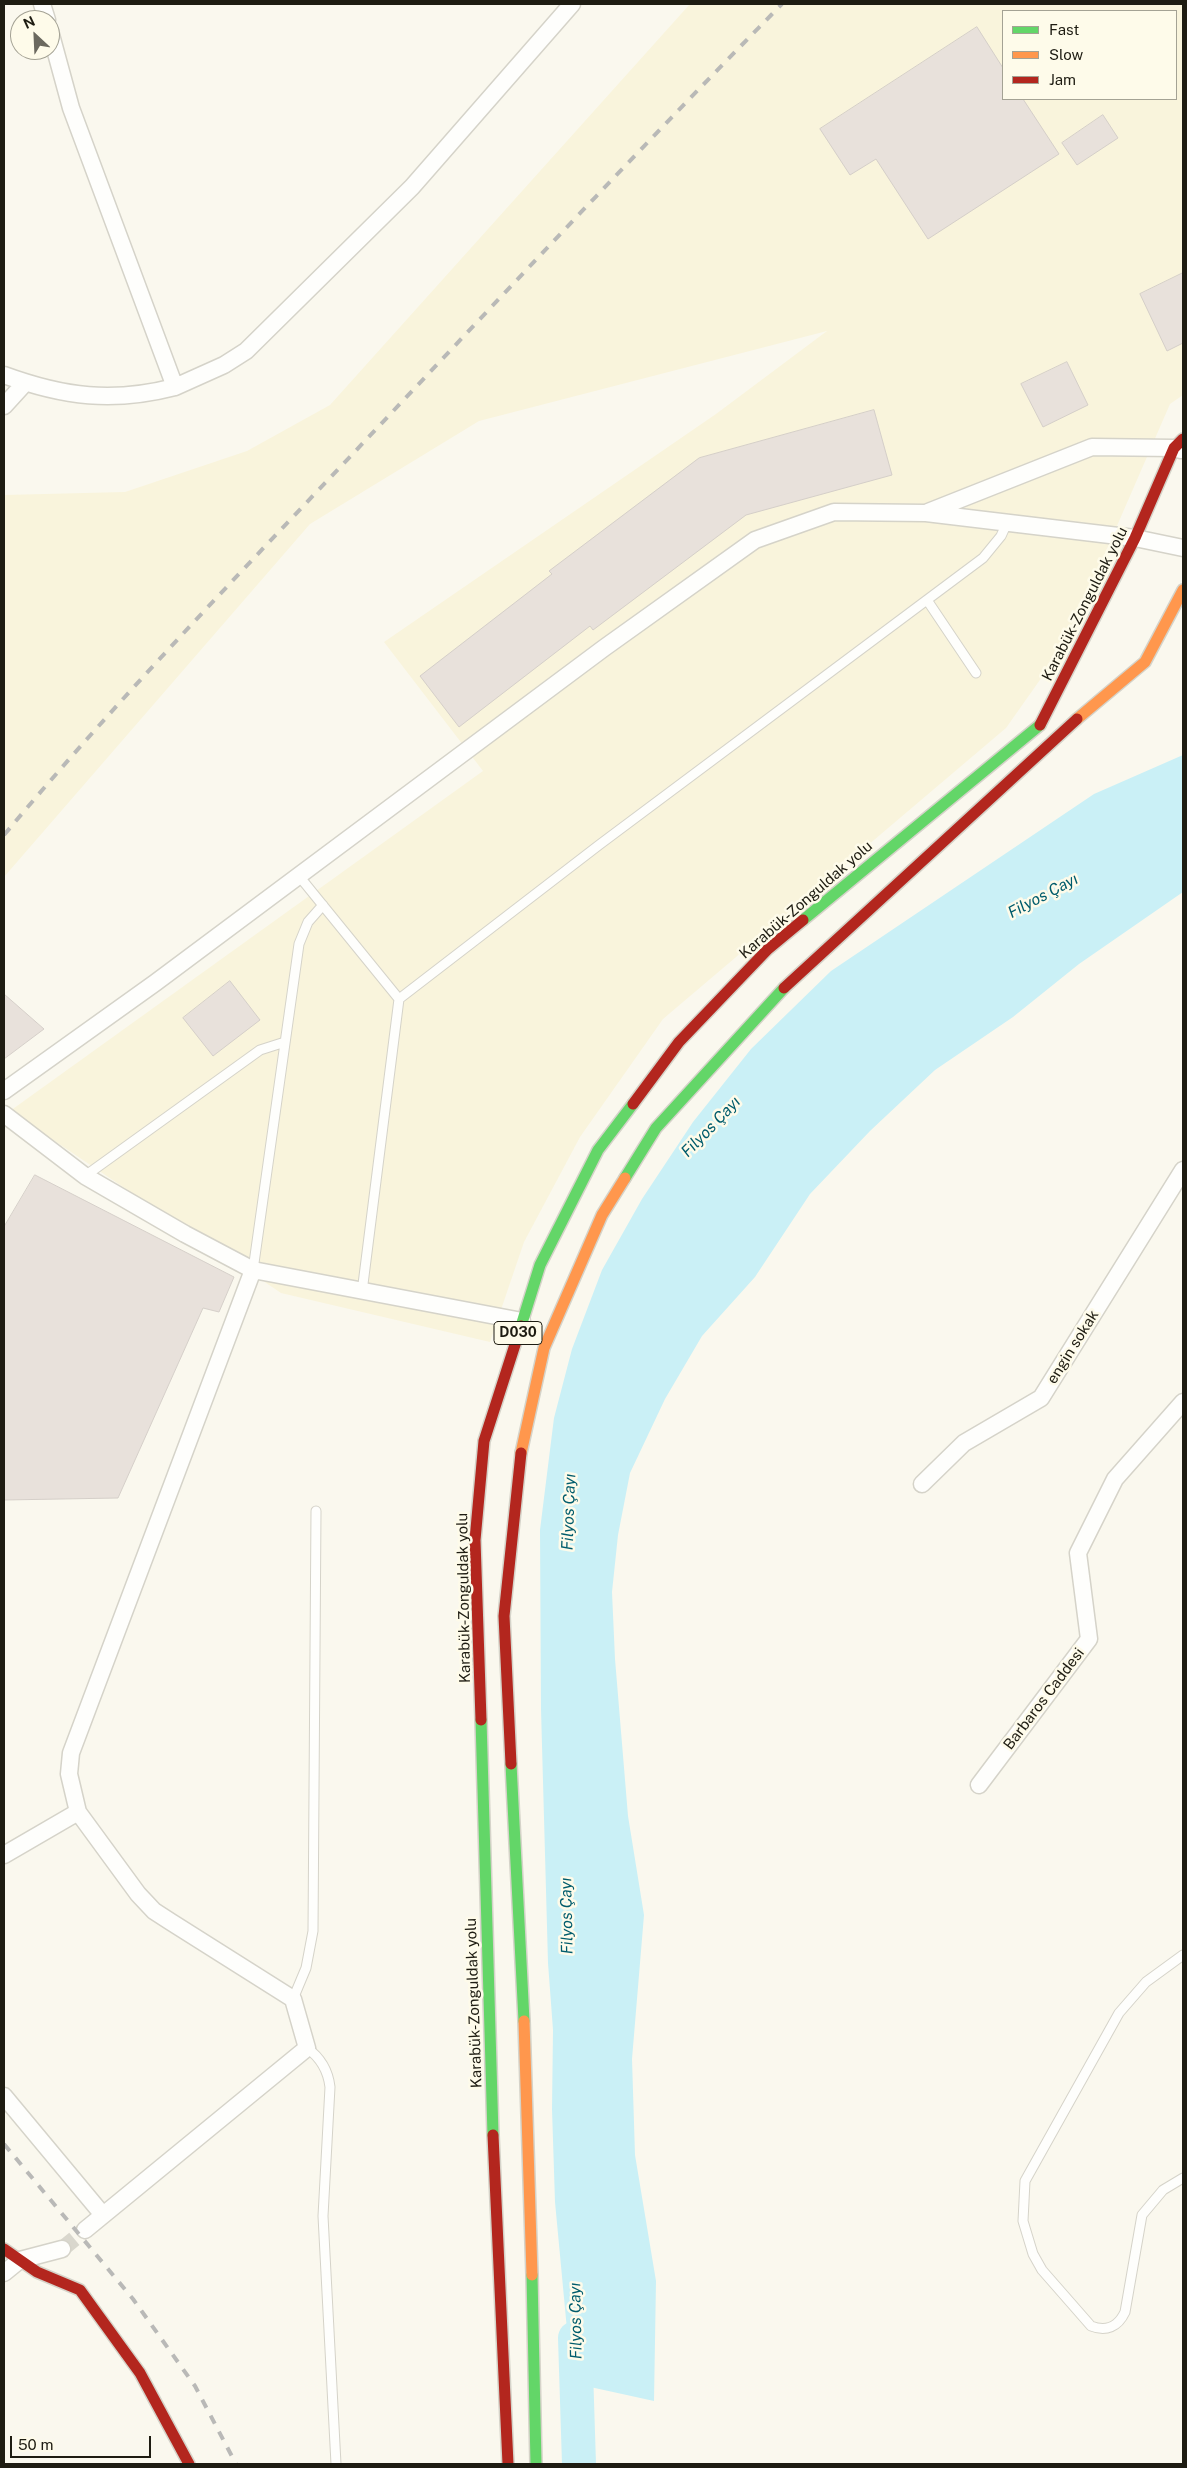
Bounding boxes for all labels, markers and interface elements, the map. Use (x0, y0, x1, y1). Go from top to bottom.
north arrow (10, 10, 60, 60)
legend (1002, 10, 1177, 100)
text: N (21, 13, 37, 32)
text: Fast (1049, 21, 1079, 38)
text: Slow (1049, 46, 1083, 63)
text: Jam (1049, 71, 1076, 88)
street label: Karabük-Zonguldak yolu (1038, 524, 1132, 684)
street label: Karabük-Zonguldak yolu (736, 837, 876, 963)
water label: Filyos Çayı (1005, 869, 1081, 923)
water label: Filyos Çayı (677, 1093, 745, 1161)
street label: engin sokak (1043, 1307, 1103, 1387)
road number: D030 (494, 1322, 542, 1345)
water label: Filyos Çayı (558, 1473, 580, 1551)
street label: Karabük-Zonguldak yolu (454, 1513, 474, 1683)
street label: Barbaros Caddesi (1000, 1644, 1088, 1754)
water label: Filyos Çayı (557, 1877, 577, 1955)
street label: Karabük-Zonguldak yolu (462, 1918, 486, 2088)
water label: Filyos Çayı (566, 2282, 586, 2360)
scale bar (12, 2426, 154, 2458)
text: 50 m (18, 2436, 53, 2453)

